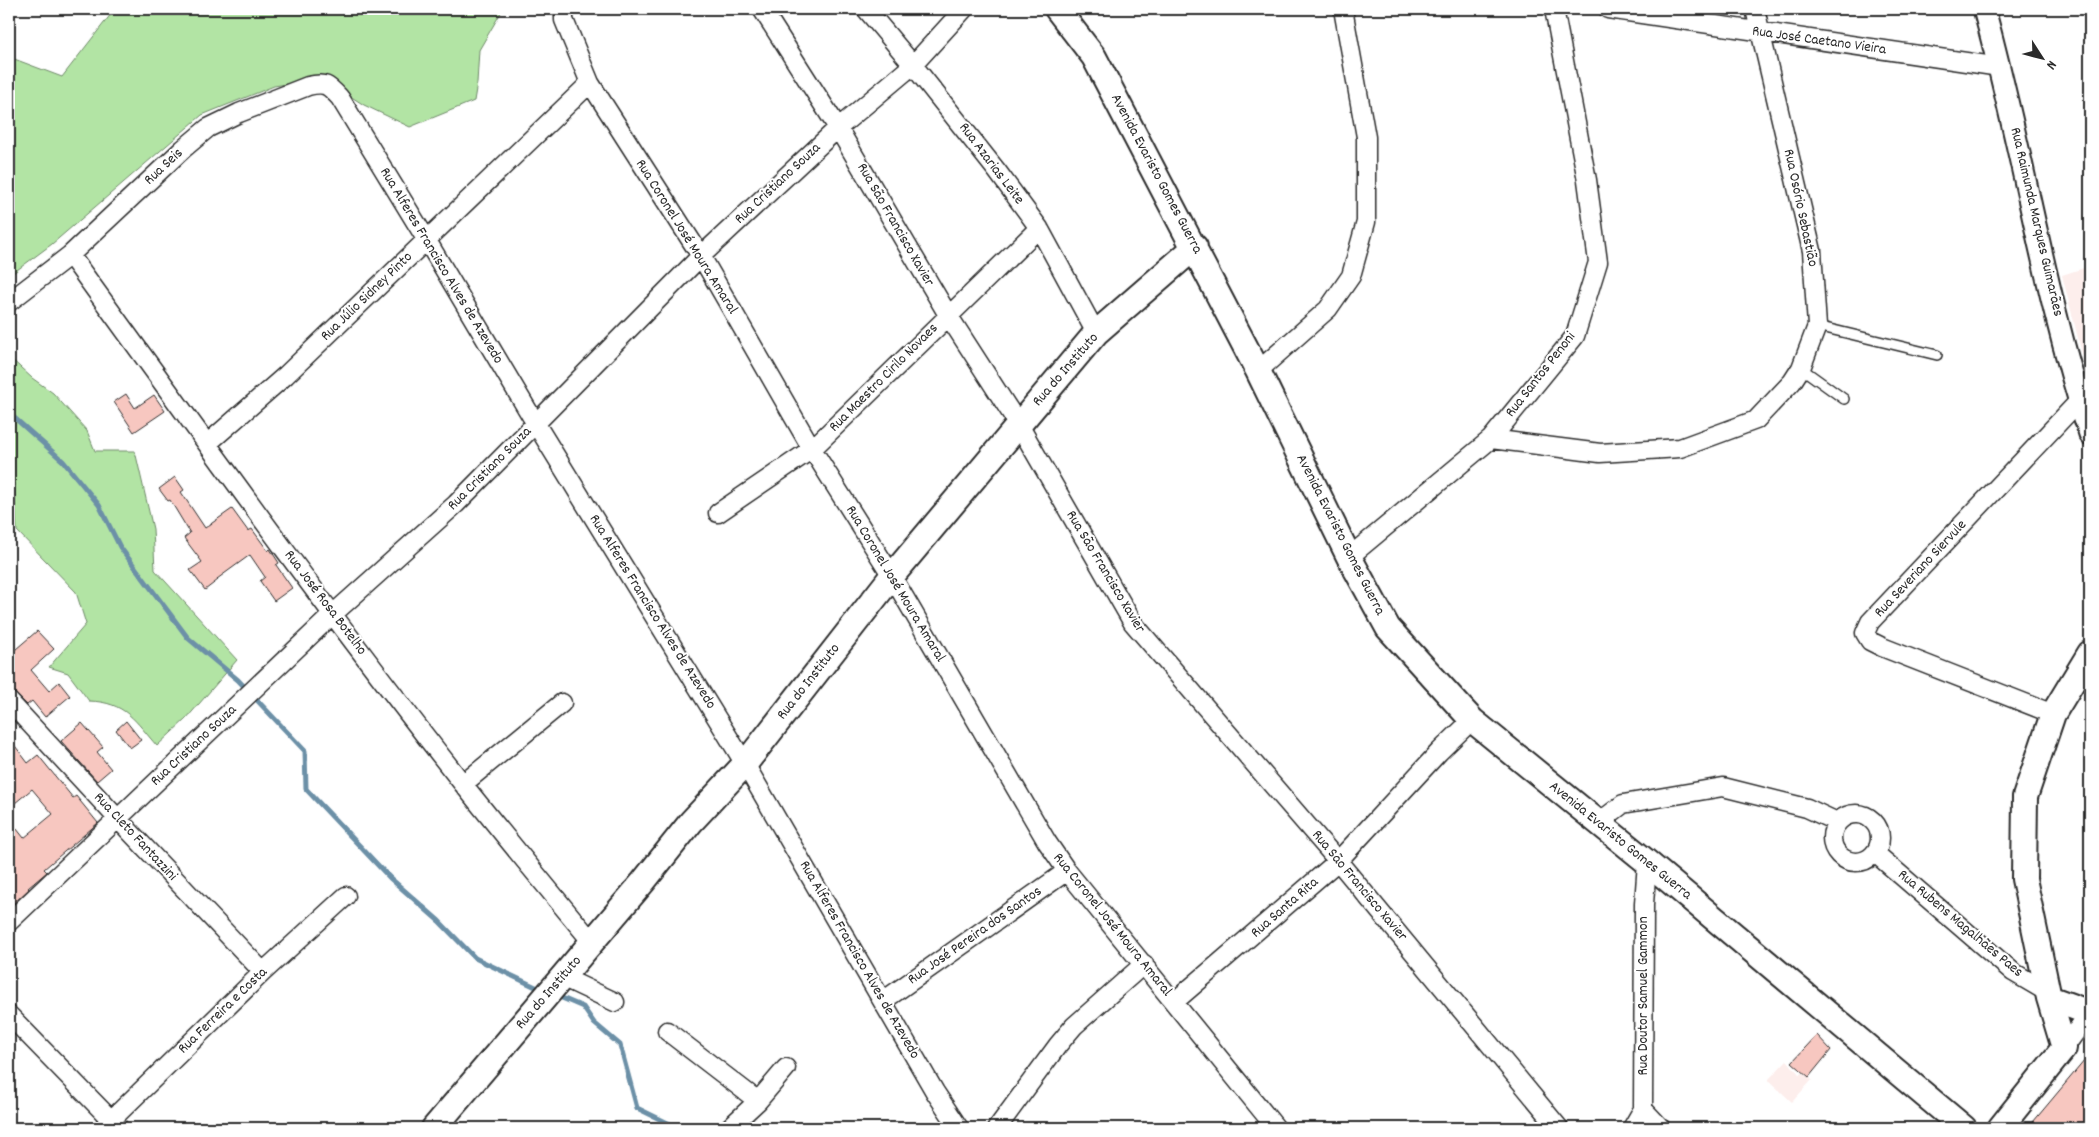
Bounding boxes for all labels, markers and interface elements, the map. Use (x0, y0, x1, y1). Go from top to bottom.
street label: Rua José Caetano Vieira (1751, 21, 1888, 61)
north arrow (2016, 32, 2066, 82)
text: N (2041, 56, 2061, 73)
street label: Avenida Evaristo Gomes Guerra (1104, 90, 1208, 259)
street label: Rua Azarias Leite (953, 118, 1029, 210)
street label: Rua Raimunda Marques Guimarães (2004, 125, 2068, 319)
street label: Rua Cristiano Souza (730, 137, 827, 230)
street label: Rua Seis (139, 143, 189, 191)
street label: Rua Osório Sebastião (1777, 147, 1823, 269)
street label: Rua Coronel José Moura Amaral (629, 155, 743, 319)
street label: Rua São Francisco Xavier (851, 159, 940, 291)
street label: Rua Alferes Francisco Alves de Azevedo (373, 164, 509, 369)
street label: Rua Júlio Sidney Pinto (316, 247, 418, 347)
street label: Rua Maestro Cirilo Novaes (824, 318, 944, 438)
street label: Rua Santos Penoni (1500, 327, 1582, 423)
street label: Rua do Instituto (1028, 328, 1105, 412)
street label: Rua Cristiano Souza (443, 421, 538, 516)
street label: Avenida Evaristo Gomes Guerra (1290, 451, 1391, 620)
street label: Rua Coronel José Moura Amaral (839, 502, 951, 667)
street label: Rua São Francisco Xavier (1060, 507, 1151, 638)
street label: Rua Alferes Francisco Alves de Azevedo (583, 510, 721, 714)
street label: Rua Severiano Siervule (1870, 515, 1973, 623)
street label: Rua José Rosa Botelho (278, 546, 372, 660)
street label: Rua do Instituto (772, 639, 846, 725)
street label: Rua Cristiano Souza (146, 699, 243, 792)
street label: Avenida Evaristo Gomes Guerra (1544, 776, 1697, 906)
street label: Rua Cleto Fantazzini (88, 788, 182, 887)
street label: Rua São Francisco Xavier (1306, 826, 1413, 947)
street label: Rua Coronel José Moura Amaral (1047, 848, 1177, 1002)
street label: Rua Alferes Francisco Alves de Azevedo (793, 857, 925, 1064)
street label: Rua Rubens Magalhães Paes (1892, 865, 2028, 983)
street label: Rua Santa Rita (1246, 872, 1324, 944)
street label: Rua José Pereira dos Santos (903, 881, 1047, 991)
street label: Rua Doutor Samuel Gammon (1633, 916, 1655, 1076)
street label: Rua do Instituto (511, 951, 588, 1035)
street label: Rua Ferreira e Costa (173, 962, 273, 1060)

